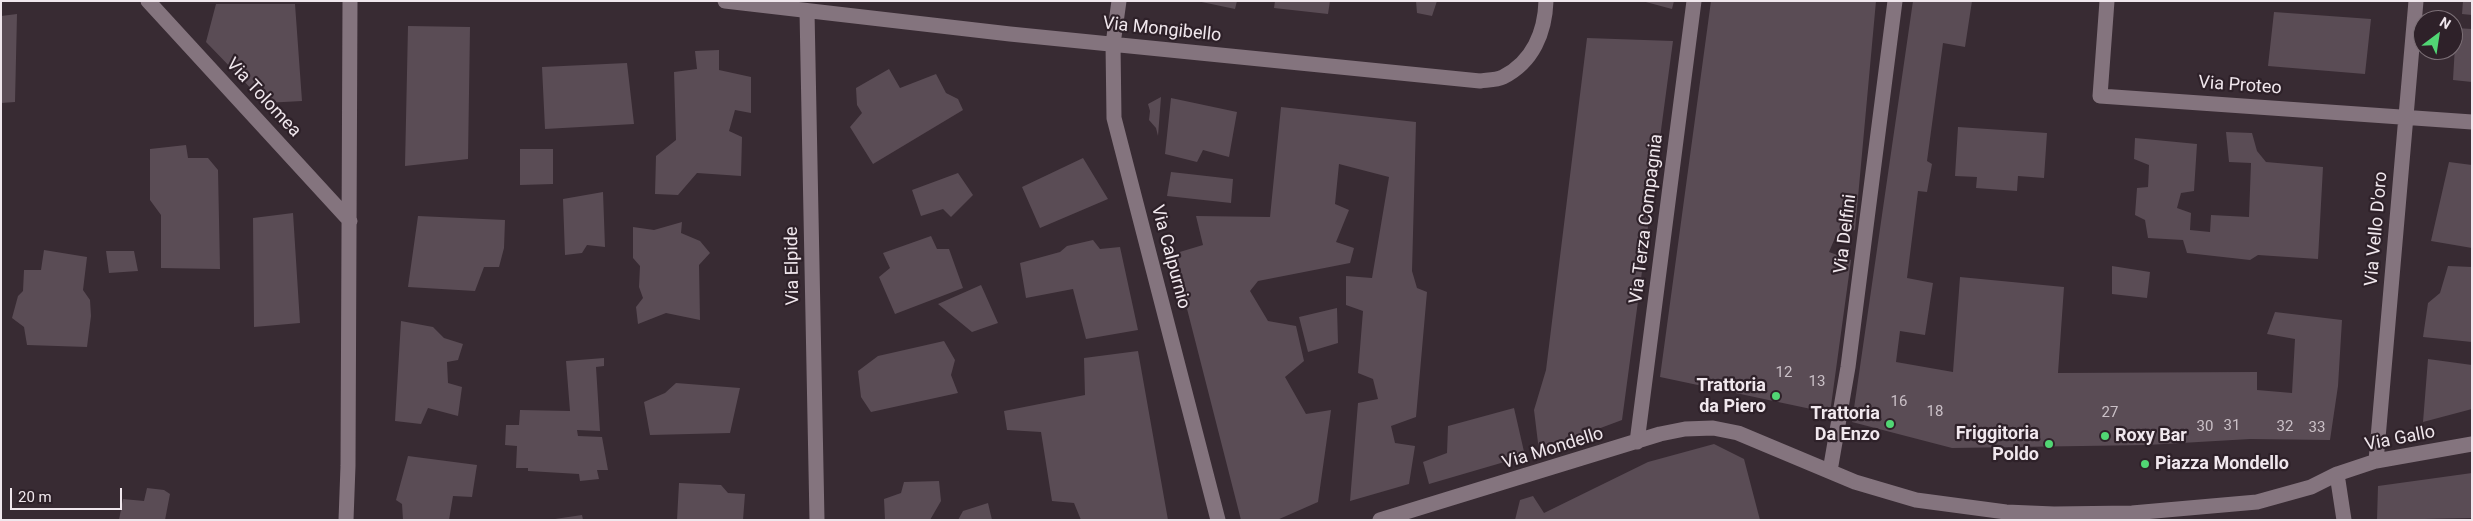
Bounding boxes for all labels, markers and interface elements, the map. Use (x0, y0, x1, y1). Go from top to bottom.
north arrow (2413, 10, 2463, 60)
street label: Via Mongibello (1102, 13, 1222, 47)
text: N (2437, 14, 2454, 32)
street label: Via Tolomea (221, 54, 305, 142)
street label: Via Proteo (2198, 72, 2282, 100)
street label: Via Terza Compagnia (1626, 133, 1668, 305)
street label: Via Vello D'oro (2361, 171, 2393, 287)
street label: Via Delfini (1830, 193, 1862, 275)
street label: Via Calpurnio (1146, 203, 1194, 311)
street label: Via Elpide (782, 226, 804, 306)
house number: 12 (1776, 364, 1792, 382)
house number: 13 (1809, 373, 1825, 391)
place label: Trattoria da Piero (1696, 375, 1766, 418)
marker: Trattoria da Piero (1770, 390, 1782, 402)
house number: 16 (1891, 393, 1907, 411)
place label: Trattoria Da Enzo (1810, 403, 1880, 446)
house number: 18 (1927, 403, 1943, 421)
house number: 27 (2102, 404, 2118, 422)
house number: 31 (2224, 417, 2240, 435)
marker: Trattoria Da Enzo (1884, 418, 1896, 430)
house number: 30 (2197, 418, 2213, 436)
house number: 32 (2277, 418, 2293, 436)
house number: 33 (2309, 419, 2325, 437)
street label: Via Gallo (2363, 422, 2437, 456)
street label: Via Mondello (1500, 423, 1606, 475)
place label: Friggitoria Poldo (1956, 423, 2039, 466)
place label: Roxy Bar (2115, 425, 2187, 447)
marker: Roxy Bar (2099, 430, 2111, 442)
marker: Friggitoria Poldo (2043, 438, 2055, 450)
place label: Piazza Mondello (2155, 453, 2289, 475)
marker: Piazza Mondello (2139, 458, 2151, 470)
scale bar (12, 478, 125, 510)
text: 20 m (18, 488, 52, 506)

